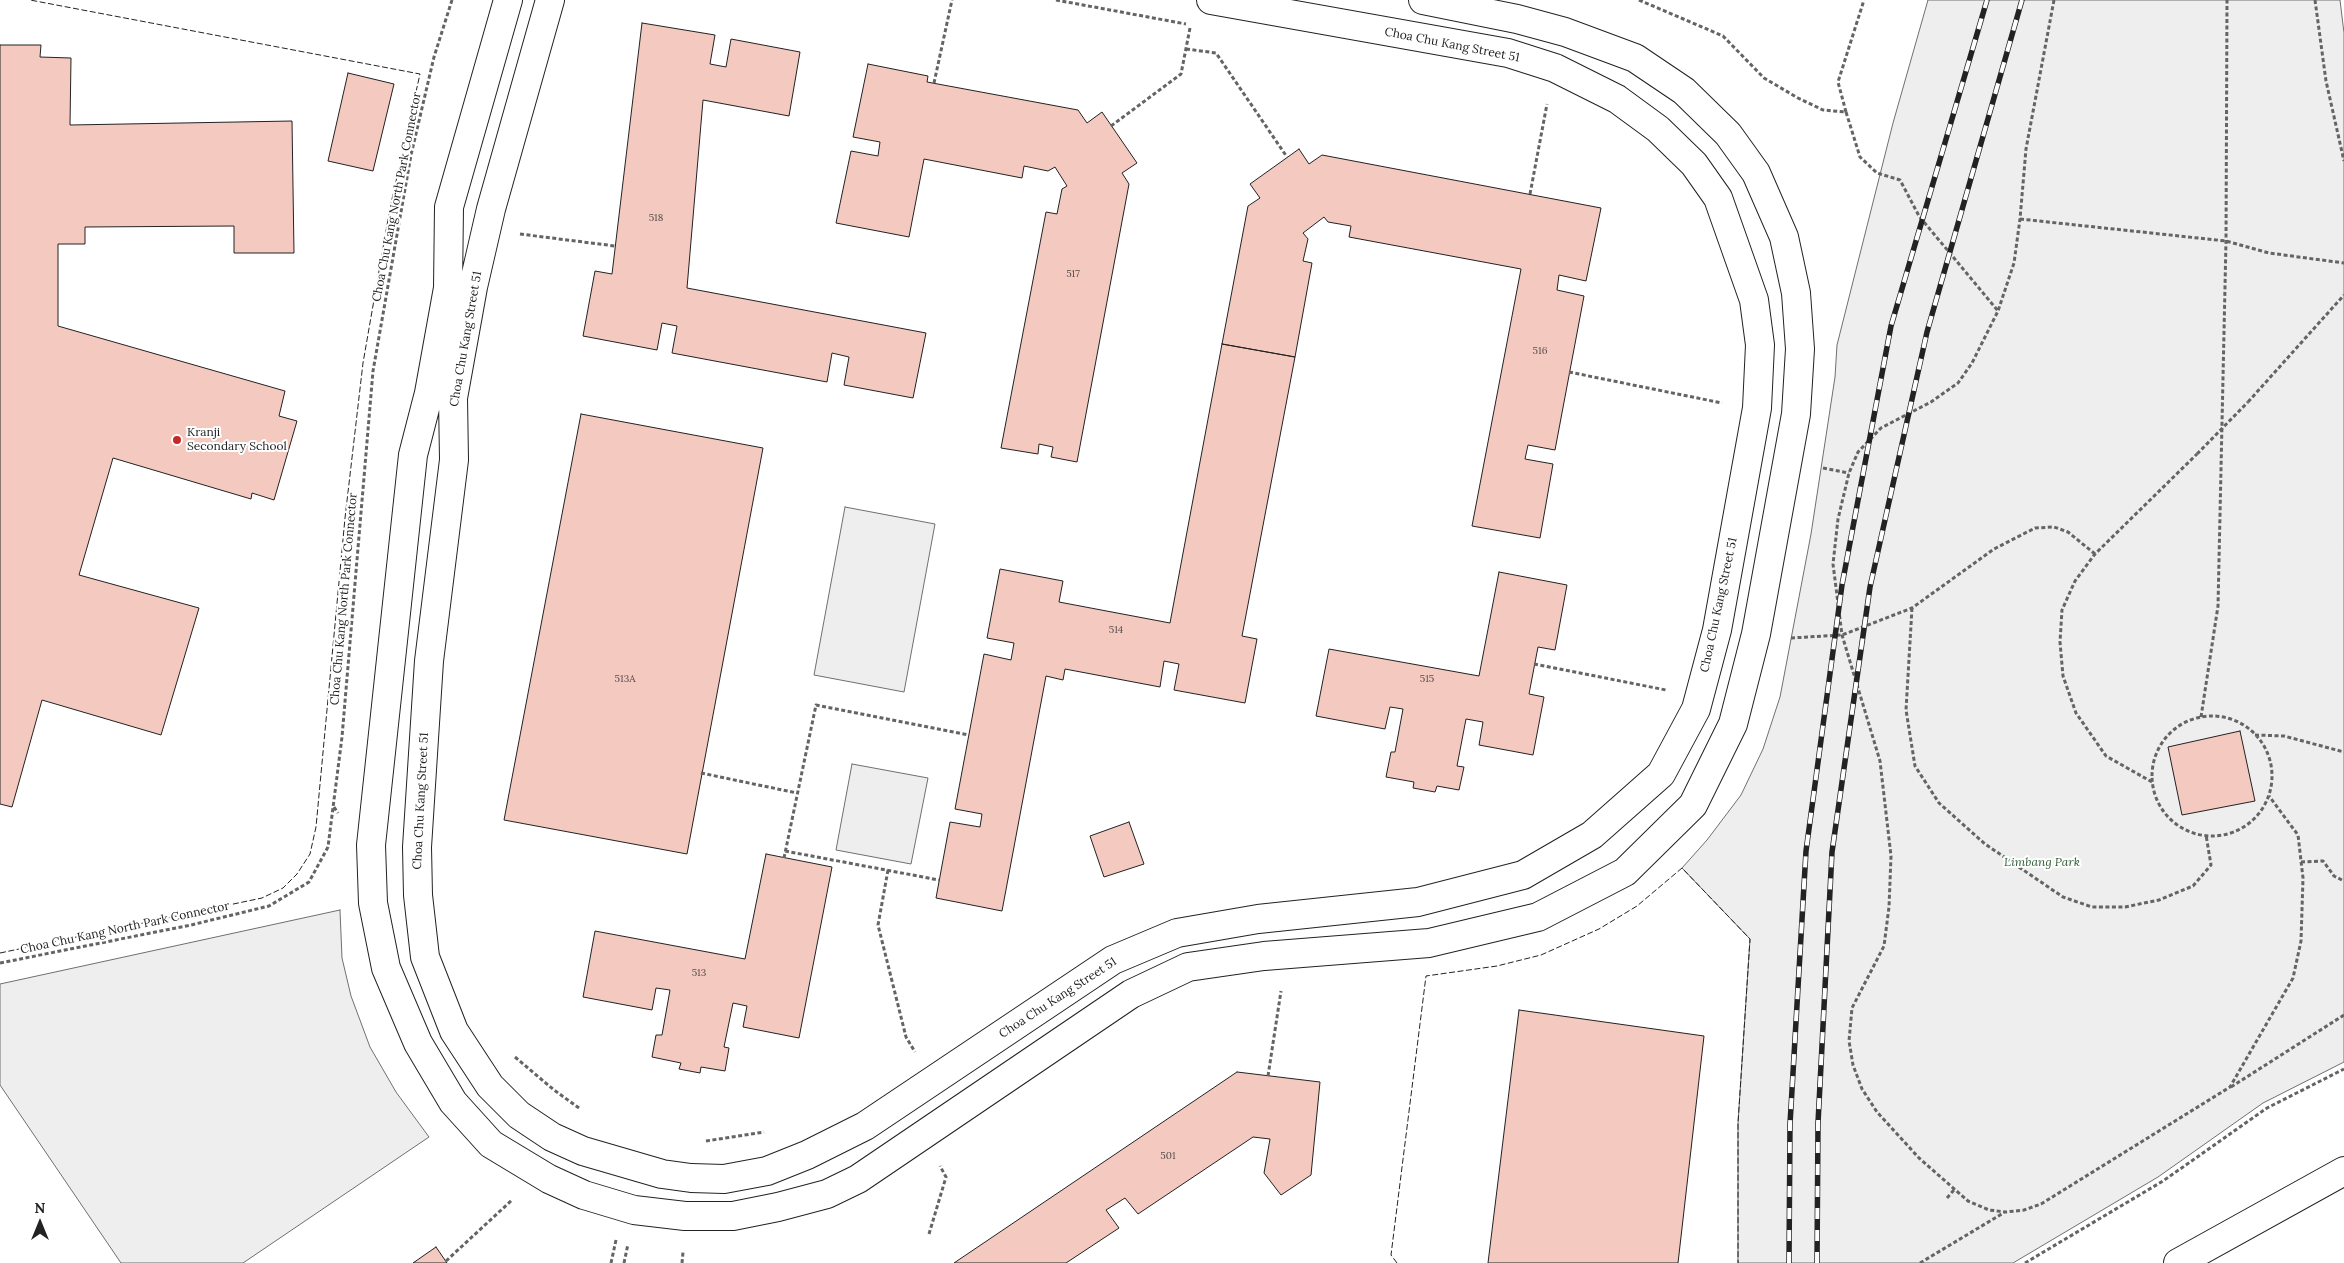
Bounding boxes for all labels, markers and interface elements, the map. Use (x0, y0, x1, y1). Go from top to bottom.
street label: Choa Chu Kang Street 51 (1383, 25, 1521, 65)
street label: Choa Chu Kang North Park Connector (370, 91, 424, 303)
house number: 518 (649, 212, 663, 224)
house number: 517 (1066, 268, 1080, 280)
street label: Choa Chu Kang Street 51 (447, 270, 485, 408)
house number: 516 (1533, 345, 1547, 357)
place label: Kranji Secondary School (187, 426, 287, 454)
marker: Kranji Secondary School (171, 434, 183, 446)
street label: Choa Chu Kang North Park Connector (328, 492, 360, 706)
street label: Choa Chu Kang Street 51 (1698, 536, 1740, 674)
house number: 514 (1109, 624, 1123, 636)
house number: 513A (615, 673, 635, 685)
house number: 515 (1420, 673, 1434, 685)
street label: Choa Chu Kang Street 51 (410, 732, 432, 870)
park label: Limbang Park (2004, 856, 2080, 870)
street label: Choa Chu Kang North Park Connector (19, 899, 231, 957)
street label: Choa Chu Kang Street 51 (996, 955, 1120, 1041)
house number: 513 (692, 967, 706, 979)
house number: 501 (1160, 1150, 1176, 1162)
north arrow (15, 1198, 65, 1248)
text: N (35, 1199, 45, 1217)

